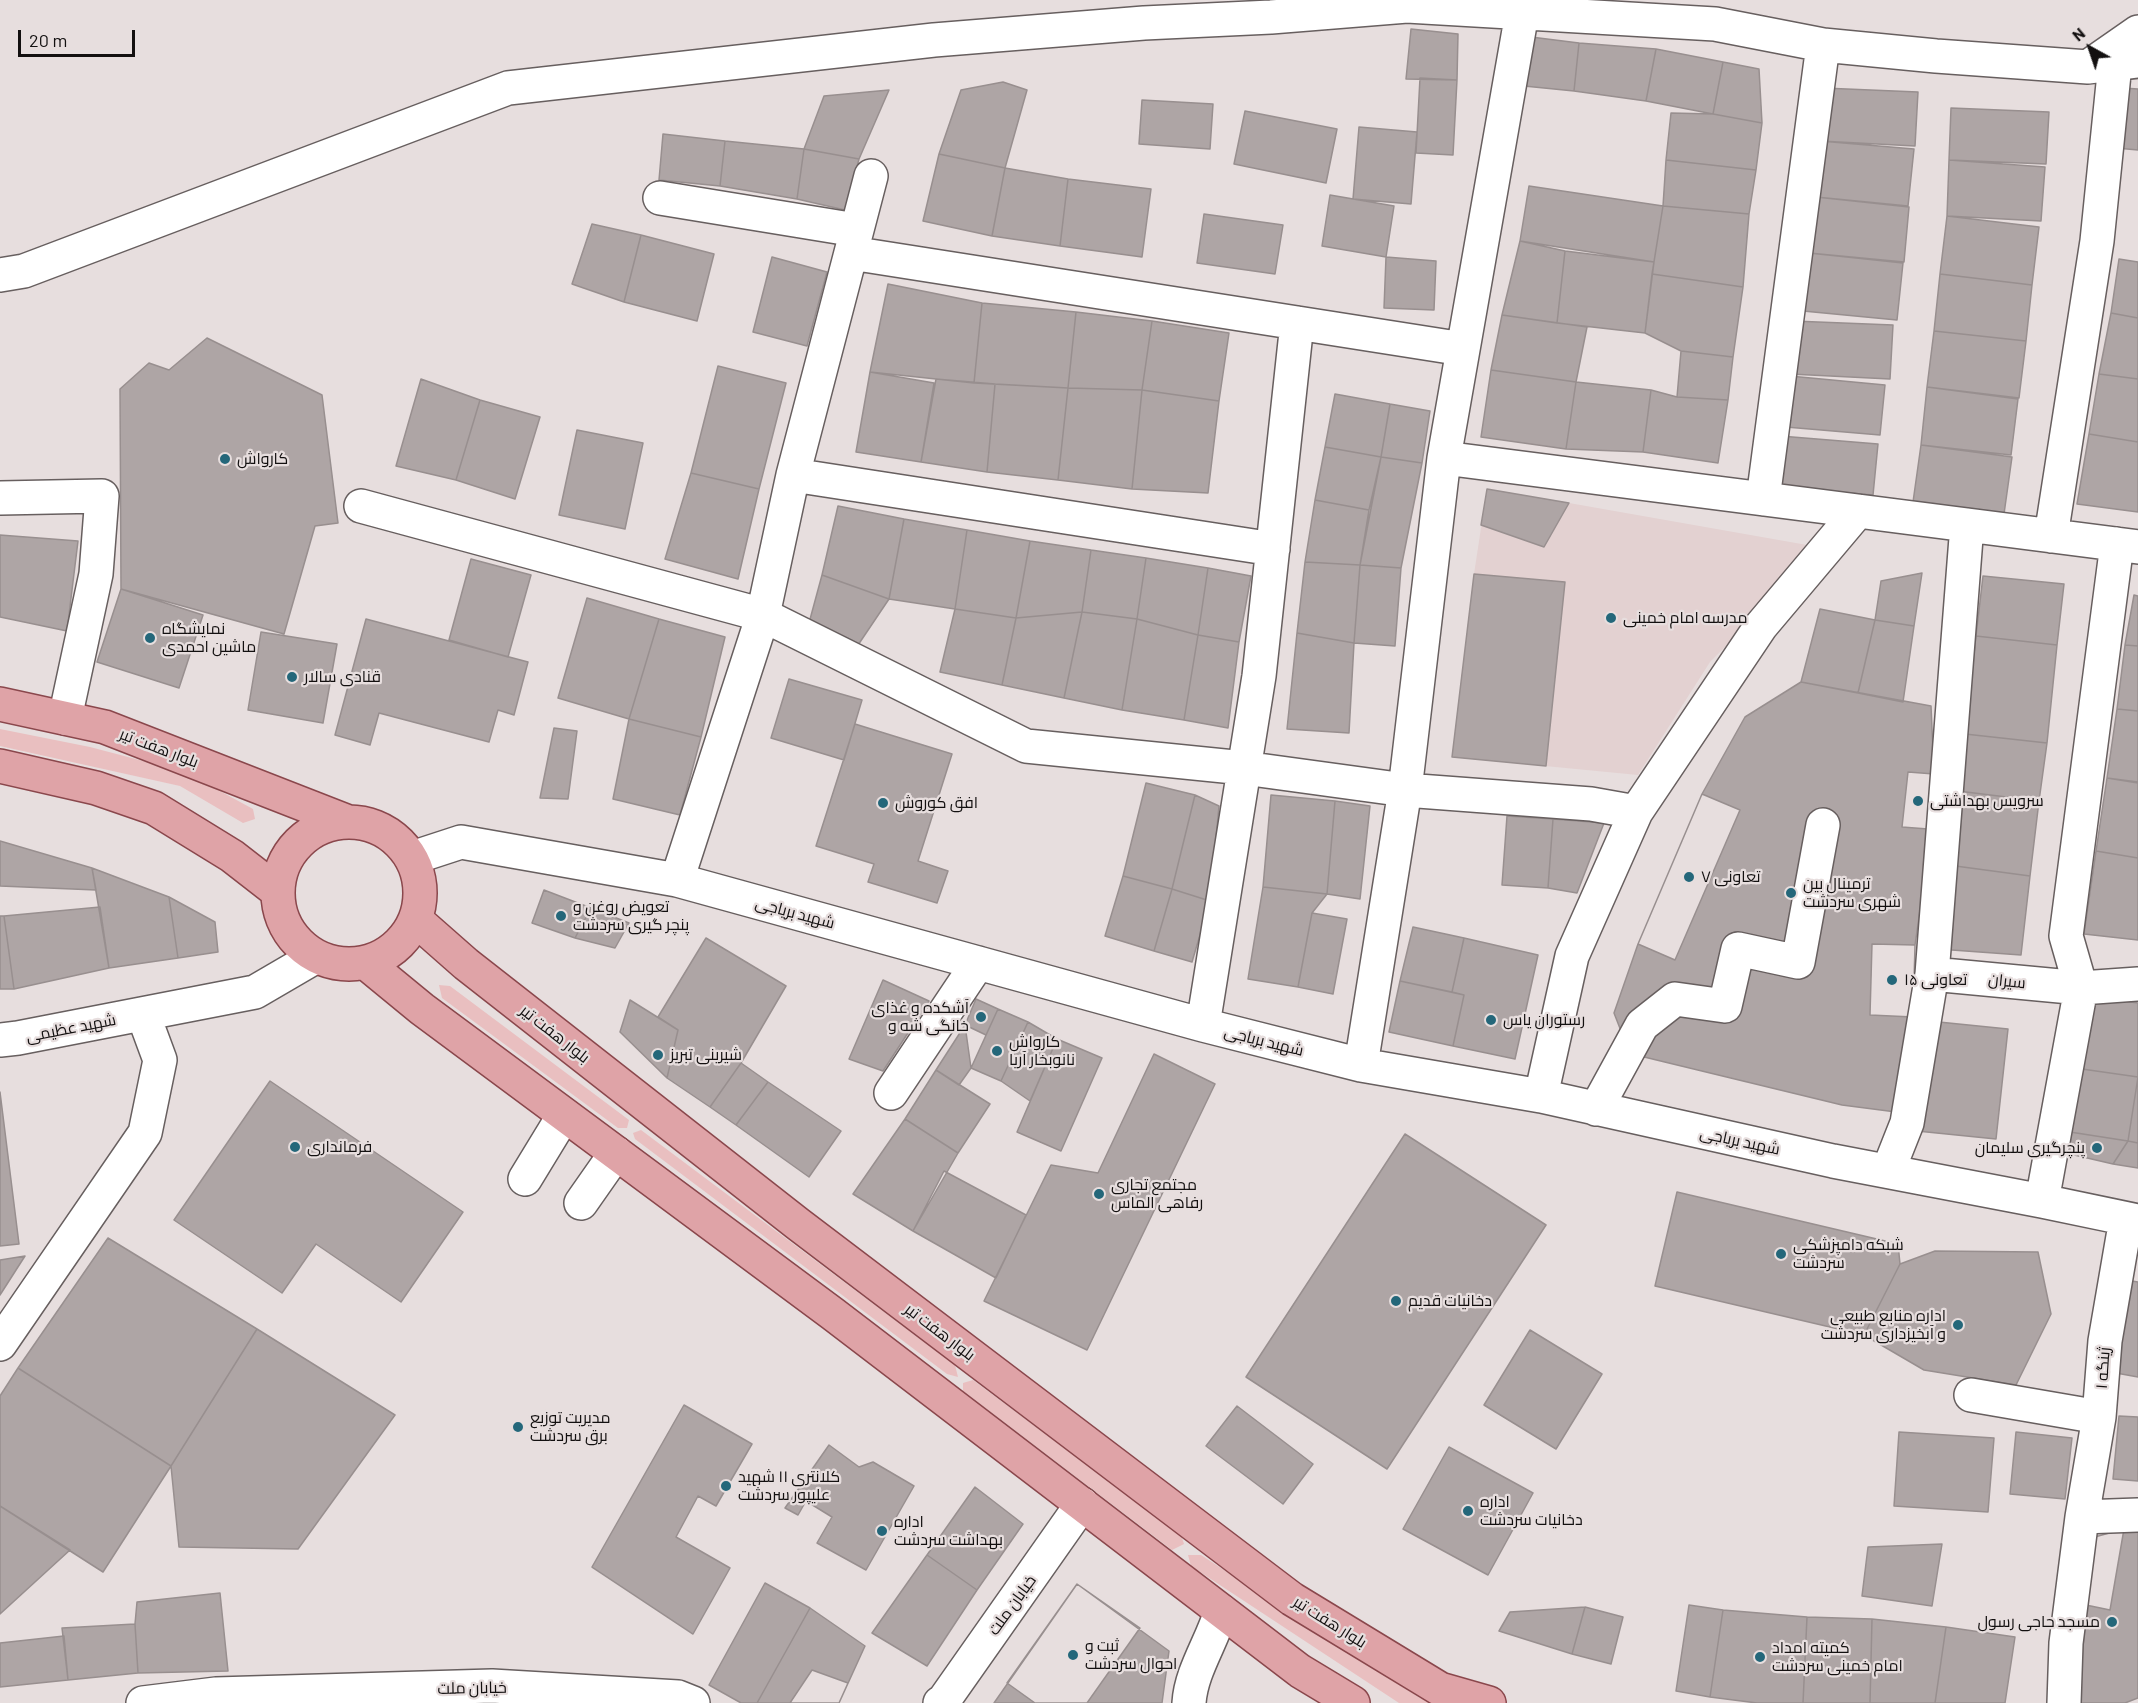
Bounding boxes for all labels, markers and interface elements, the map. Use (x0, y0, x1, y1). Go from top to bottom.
scale bar (21, 18, 138, 56)
north arrow (2060, 18, 2120, 78)
text: N (2068, 23, 2088, 45)
text: 20 m (29, 29, 67, 51)
place label: کارواش (237, 449, 288, 469)
marker: کارواش (218, 452, 232, 466)
place label: مدرسه امام خمینی (1623, 608, 1747, 628)
marker: مدرسه امام خمینی (1604, 611, 1618, 625)
place label: نمایشگاه ماشین احمدی (162, 619, 256, 657)
marker: نمایشگاه ماشین احمدی (143, 631, 157, 645)
place label: قنادی سالار (304, 667, 381, 687)
marker: قنادی سالار (285, 670, 299, 684)
street label: بلوار هفت تیر (117, 724, 201, 772)
place label: سرویس بهداشتی (1930, 791, 2044, 811)
place label: افق کوروش (895, 793, 978, 813)
marker: سرویس بهداشتی (1911, 794, 1925, 808)
marker: افق کوروش (876, 796, 890, 810)
place label: تعاونی ۷ (1701, 867, 1760, 887)
marker: تعاونی ۷ (1682, 870, 1696, 884)
place label: ترمینال بین شهری سردشت (1803, 874, 1901, 912)
marker: ترمینال بین شهری سردشت (1784, 886, 1798, 900)
street label: شهید بریاجی (753, 893, 837, 933)
place label: تعویض روغن و پنچر گیری سردشت (573, 897, 689, 935)
marker: تعویض روغن و پنچر گیری سردشت (554, 909, 568, 923)
street label: سیران (1987, 969, 2027, 993)
place label: تعاونی ۱۵ (1904, 970, 1967, 990)
marker: تعاونی ۱۵ (1885, 973, 1899, 987)
place label: آشکده و غذای خانگی شه و (871, 998, 969, 1036)
street label: بلوار هفت تیر (516, 1001, 594, 1067)
street label: شهید عظیمی (24, 1010, 118, 1046)
marker: آشکده و غذای خانگی شه و (974, 1010, 988, 1024)
place label: رستوران یاس (1503, 1010, 1585, 1030)
marker: رستوران یاس (1484, 1013, 1498, 1027)
street label: شهید بریاجی (1222, 1022, 1306, 1060)
place label: کارواش نانوبخار آریا (1009, 1032, 1075, 1070)
marker: کارواش نانوبخار آریا (990, 1044, 1004, 1058)
place label: شیرینی تبریز (670, 1045, 742, 1065)
marker: شیرینی تبریز (651, 1048, 665, 1062)
street label: شهید بریاجی (1698, 1123, 1782, 1159)
place label: فرمانداری (307, 1137, 372, 1157)
place label: پنچرگیری سلیمان (1975, 1138, 2085, 1158)
marker: فرمانداری (288, 1140, 302, 1154)
marker: پنچرگیری سلیمان (2090, 1141, 2104, 1155)
place label: مجتمع تجاری رفاهی الماس (1111, 1175, 1203, 1213)
marker: مجتمع تجاری رفاهی الماس (1092, 1187, 1106, 1201)
place label: شبکه دامپزشکی سردشت (1793, 1235, 1904, 1273)
marker: شبکه دامپزشکی سردشت (1774, 1247, 1788, 1261)
place label: دخانیات قدیم (1408, 1291, 1492, 1311)
marker: دخانیات قدیم (1389, 1294, 1403, 1308)
street label: بلوار هفت تیر (901, 1299, 979, 1365)
place label: اداره منابع طبیعی و آبخیزداری سردشت (1821, 1306, 1946, 1344)
marker: اداره منابع طبیعی و آبخیزداری سردشت (1951, 1318, 1965, 1332)
street label: ژینگه ۱ (2092, 1346, 2114, 1390)
place label: مدیریت توزیع برق سردشت (530, 1408, 611, 1446)
marker: مدیریت توزیع برق سردشت (511, 1420, 525, 1434)
place label: کلانتری ۱۱ شهید علیپور سردشت (738, 1467, 840, 1505)
marker: کلانتری ۱۱ شهید علیپور سردشت (719, 1479, 733, 1493)
place label: اداره دخانیات سردشت (1480, 1492, 1583, 1530)
marker: اداره دخانیات سردشت (1461, 1504, 1475, 1518)
place label: اداره بهداشت سردشت (894, 1512, 1003, 1550)
marker: اداره بهداشت سردشت (875, 1524, 889, 1538)
street label: خیابان ملت (984, 1571, 1040, 1639)
street label: بلوار هفت تیر (1290, 1592, 1370, 1652)
place label: مسجد حاجی رسول (1977, 1612, 2100, 1632)
marker: مسجد حاجی رسول (2105, 1615, 2119, 1629)
place label: ثبت و احوال سردشت (1085, 1636, 1177, 1674)
place label: کمیته امداد امام خمینی سردشت (1772, 1638, 1903, 1676)
marker: ثبت و احوال سردشت (1066, 1648, 1080, 1662)
marker: کمیته امداد امام خمینی سردشت (1753, 1650, 1767, 1664)
street label: خیابان ملت (437, 1678, 507, 1698)

